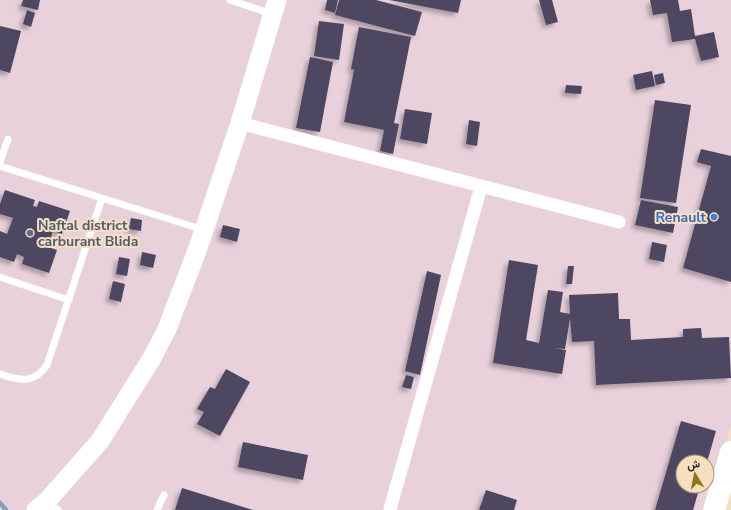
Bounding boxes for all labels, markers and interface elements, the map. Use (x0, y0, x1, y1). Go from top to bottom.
place label: Renault (655, 208, 707, 227)
marker: Renault (709, 212, 719, 222)
place label: Naftal district carburant Blida (38, 216, 138, 251)
marker: Naftal district carburant Blida (25, 228, 35, 238)
north arrow (675, 454, 715, 494)
text: ش (686, 456, 701, 473)

